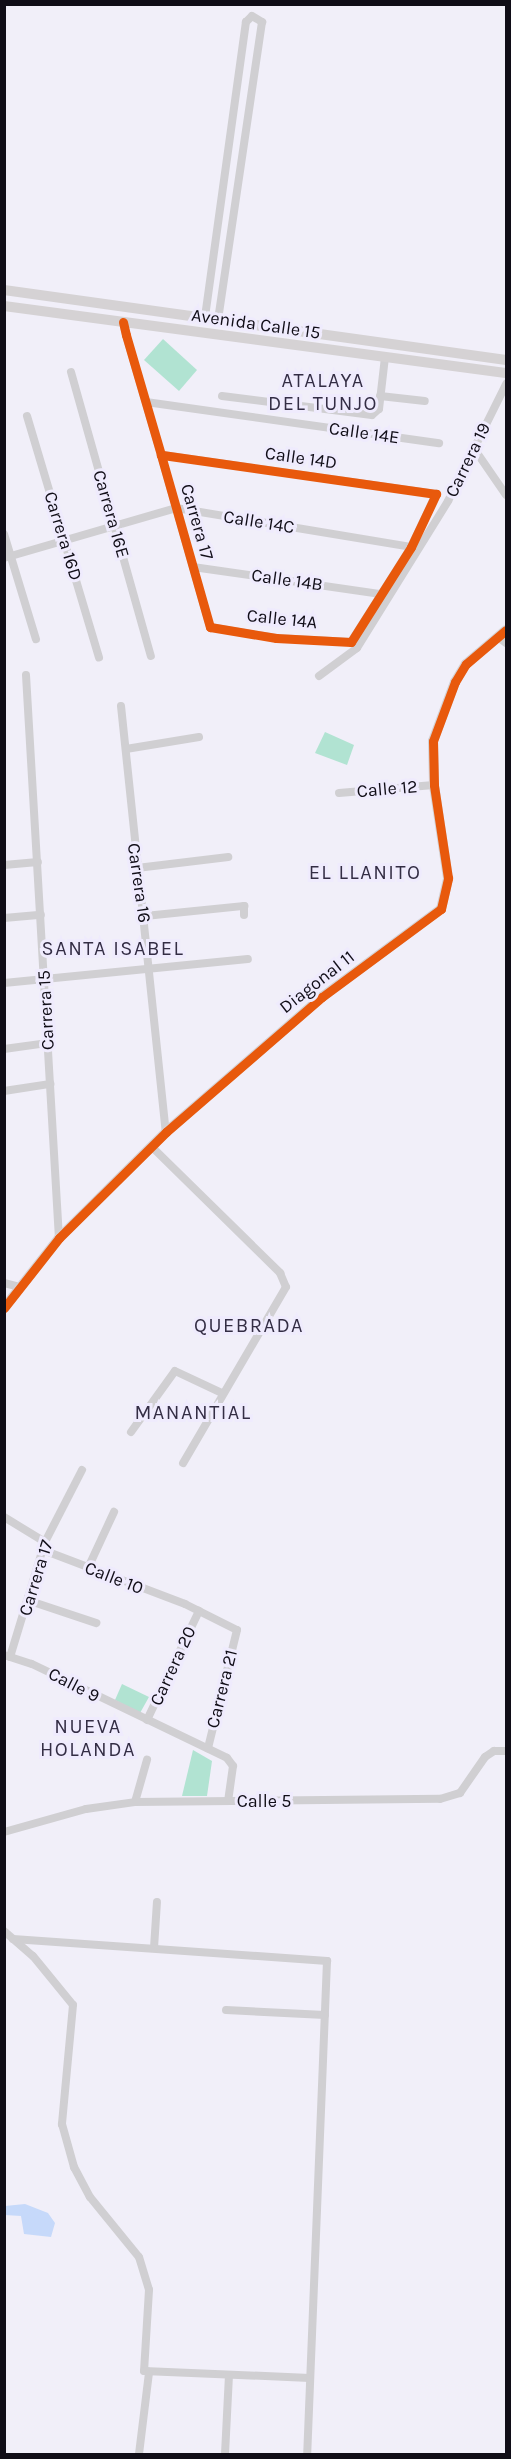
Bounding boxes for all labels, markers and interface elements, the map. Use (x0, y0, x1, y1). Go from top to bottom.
street label: Avenida Calle 15 (190, 304, 322, 344)
district label: ATALAYA DEL TUNJO (268, 368, 378, 415)
street label: Calle 14E (328, 417, 400, 449)
street label: Carrera 19 (441, 419, 495, 501)
street label: Calle 14D (264, 442, 338, 474)
street label: Carrera 16E (88, 468, 134, 560)
street label: Carrera 17 (176, 481, 218, 563)
street label: Carrera 16D (39, 489, 87, 583)
street label: Calle 14C (222, 506, 296, 538)
street label: Calle 14B (250, 564, 324, 596)
street label: Calle 14A (246, 605, 318, 633)
street label: Calle 12 (356, 776, 418, 802)
street label: Carrera 16 (123, 842, 155, 924)
district label: EL LLANITO (309, 860, 421, 884)
district label: SANTA ISABEL (42, 936, 184, 960)
street label: Diagonal 11 (275, 946, 359, 1018)
street label: Carrera 15 (33, 969, 59, 1051)
district label: QUEBRADA (194, 1313, 304, 1337)
district label: MANANTIAL (134, 1400, 252, 1424)
street label: Carrera 17 (14, 1537, 58, 1619)
street label: Calle 10 (82, 1557, 146, 1599)
street label: Carrera 20 (145, 1623, 201, 1709)
street label: Carrera 21 (202, 1647, 242, 1731)
street label: Calle 9 (45, 1663, 103, 1707)
district label: NUEVA HOLANDA (40, 1715, 136, 1762)
street label: Calle 5 (237, 1790, 291, 1812)

